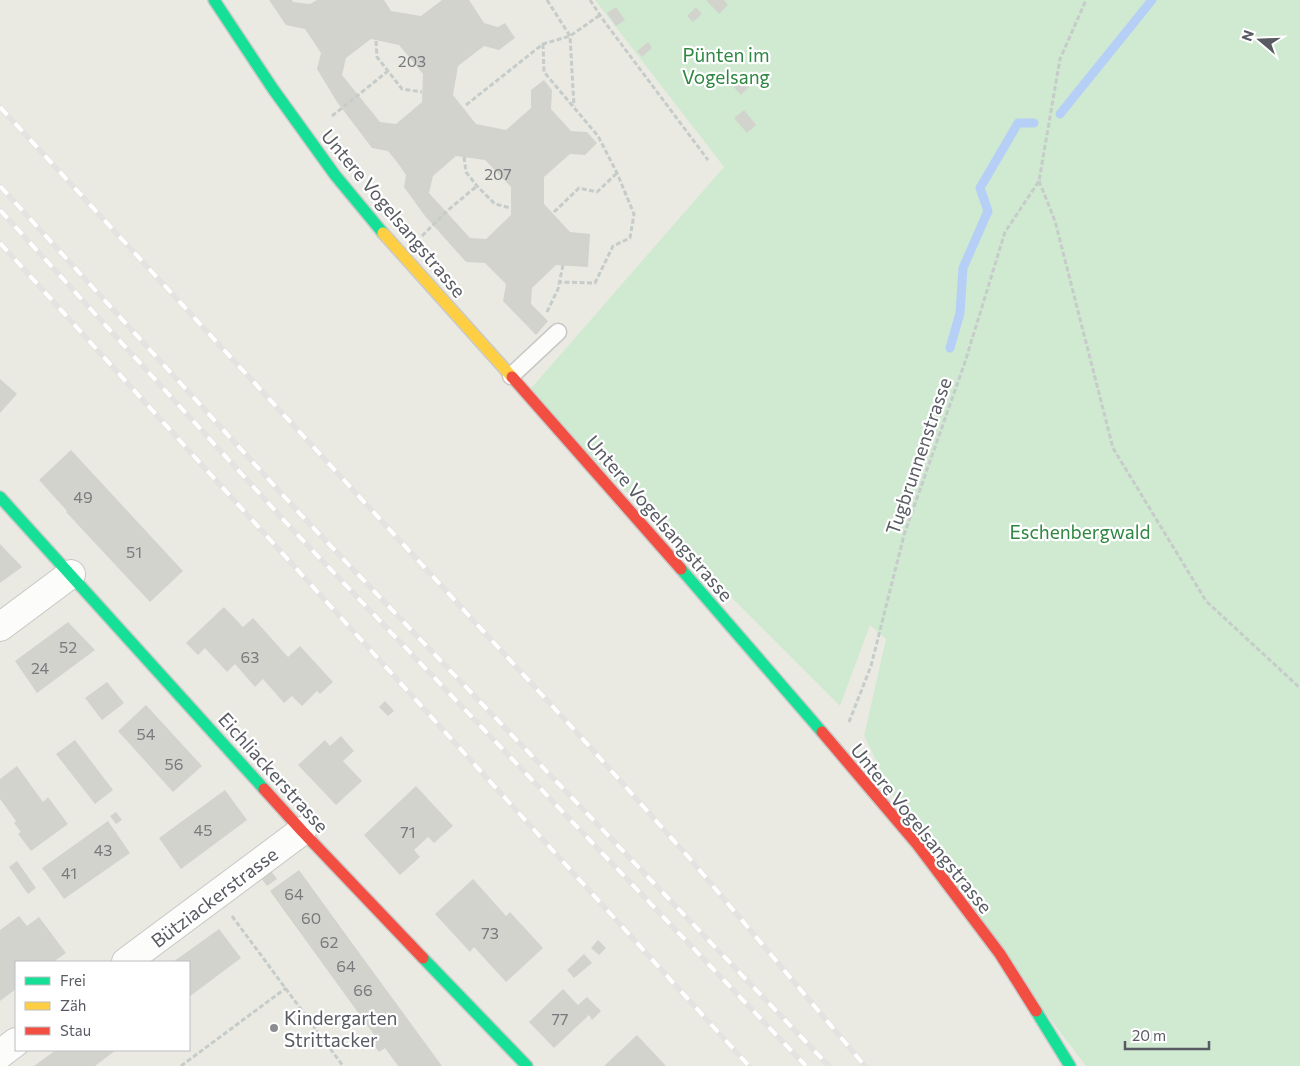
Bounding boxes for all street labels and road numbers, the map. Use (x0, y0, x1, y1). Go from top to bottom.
street label: Untere Vogelsangstrasse (317, 124, 471, 302)
street label: Tugbrunnenstrasse (880, 374, 956, 538)
street label: Untere Vogelsangstrasse (582, 430, 738, 606)
street label: Eichliackerstrasse (214, 707, 334, 837)
street label: Untere Vogelsangstrasse (846, 738, 998, 918)
street label: Bütziackerstrasse (146, 842, 282, 952)

